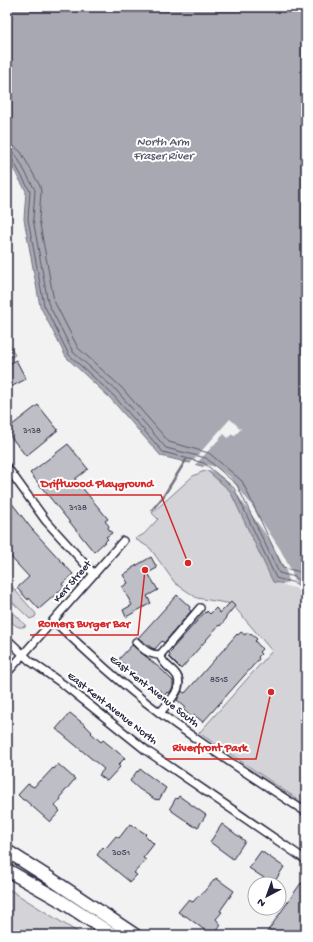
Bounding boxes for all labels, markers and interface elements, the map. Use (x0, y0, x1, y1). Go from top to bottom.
water label: North Arm Fraser River (133, 136, 195, 164)
house number: 3138 (22, 426, 41, 437)
callout: Driftwood Playground (33, 471, 161, 495)
text: Driftwood Playground (40, 478, 155, 492)
house number: 3138 (68, 503, 87, 514)
street label: Kerr Street (52, 558, 95, 605)
callout: Romers Burger Bar (30, 611, 138, 635)
text: Romers Burger Bar (37, 618, 132, 632)
street label: East Kent Avenue South (107, 653, 201, 731)
street label: East Kent Avenue North (65, 670, 160, 748)
house number: 8515 (210, 675, 228, 686)
callout: Riverfront Park (165, 735, 256, 759)
text: Riverfront Park (171, 742, 249, 756)
house number: 3051 (111, 848, 130, 859)
north arrow (247, 876, 287, 916)
text: N (255, 895, 268, 909)

